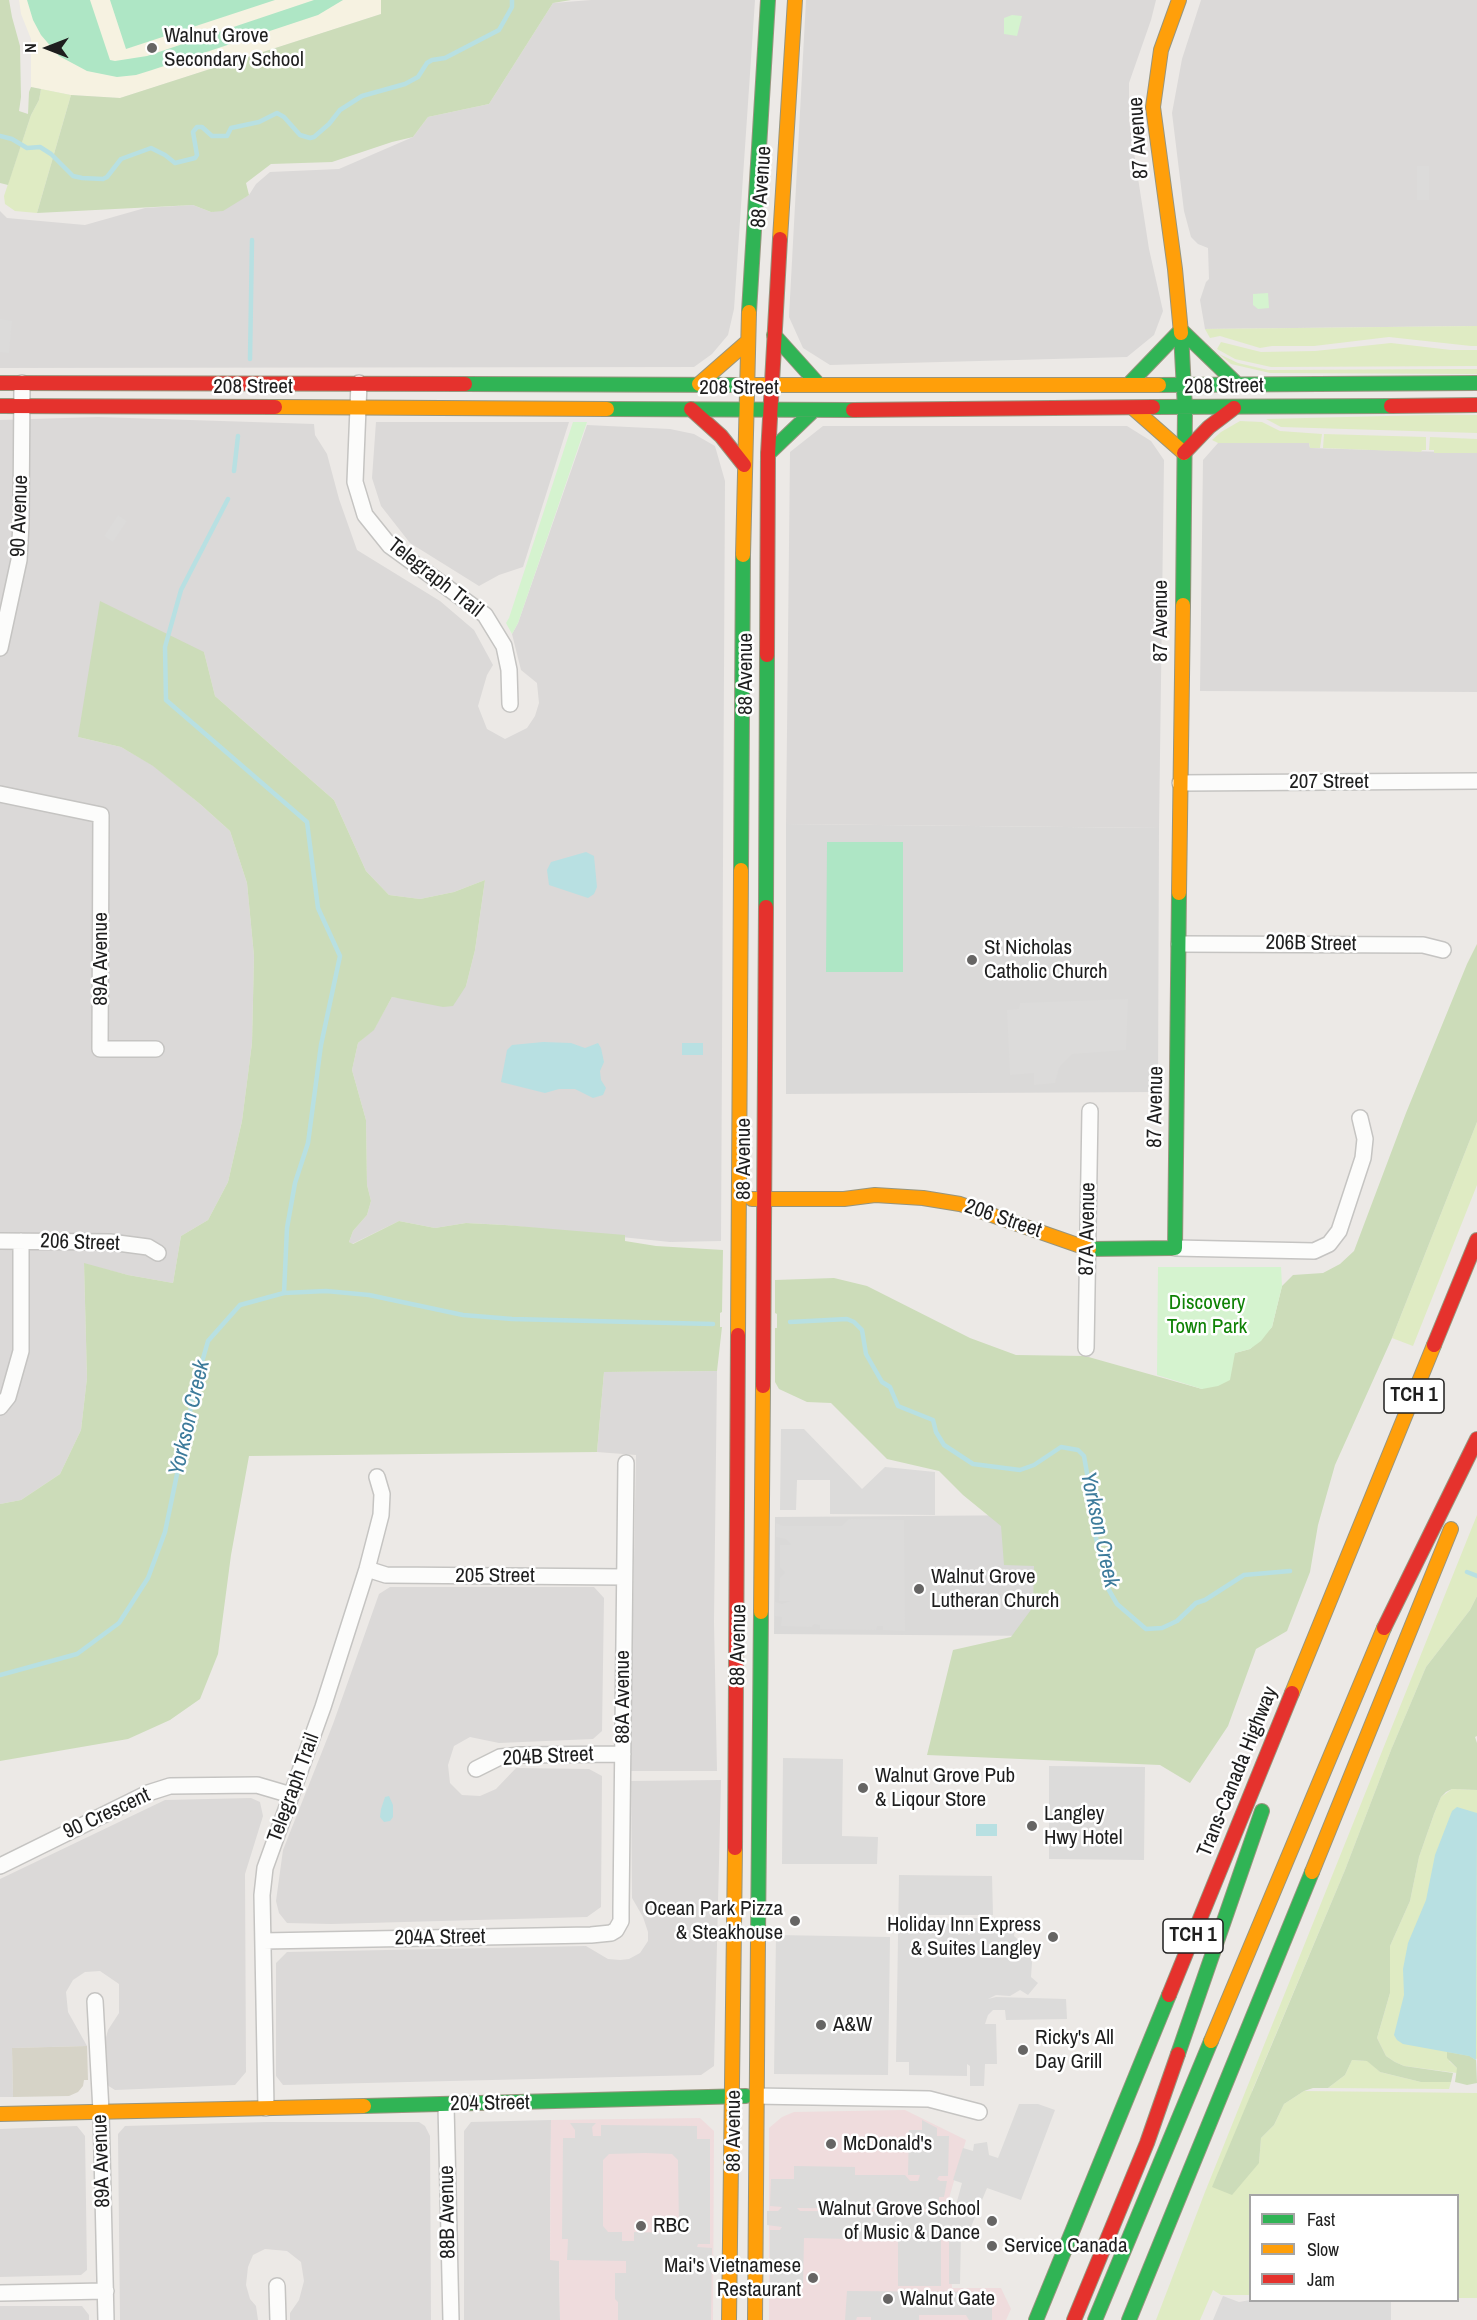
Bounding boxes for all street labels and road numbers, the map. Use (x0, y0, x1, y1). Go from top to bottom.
street label: 87 Avenue (1124, 96, 1154, 180)
street label: 88 Avenue (747, 145, 777, 229)
street label: 208 Street (213, 374, 293, 400)
street label: 208 Street (1184, 374, 1264, 400)
street label: 208 Street (699, 375, 779, 401)
street label: 90 Avenue (6, 475, 34, 557)
street label: Telegraph Trail (382, 533, 488, 623)
street label: 87 Avenue (1148, 580, 1174, 662)
street label: 88 Avenue (733, 633, 759, 715)
street label: 207 Street (1289, 769, 1369, 795)
street label: 89A Avenue (88, 912, 114, 1006)
street label: 206B Street (1265, 931, 1357, 957)
street label: 87 Avenue (1143, 1066, 1169, 1148)
street label: 88 Avenue (731, 1118, 757, 1200)
street label: 87A Avenue (1075, 1182, 1101, 1276)
street label: 206 Street (961, 1194, 1045, 1244)
street label: 206 Street (40, 1229, 120, 1257)
road number: TCH 1 (1384, 1379, 1444, 1413)
street label: 205 Street (455, 1563, 535, 1589)
street label: 88 Avenue (726, 1604, 752, 1686)
street label: 88A Avenue (610, 1650, 636, 1744)
street label: Trans-Canada Highway (1192, 1683, 1284, 1861)
street label: Telegraph Trail (263, 1730, 325, 1846)
street label: 204B Street (502, 1742, 594, 1772)
street label: 90 Crescent (60, 1783, 154, 1845)
road number: TCH 1 (1163, 1919, 1223, 1953)
street label: 204A Street (394, 1925, 486, 1951)
street label: 88 Avenue (721, 2090, 747, 2172)
street label: 204 Street (450, 2091, 530, 2117)
street label: 89A Avenue (88, 2114, 116, 2208)
street label: 88B Avenue (435, 2165, 461, 2259)

